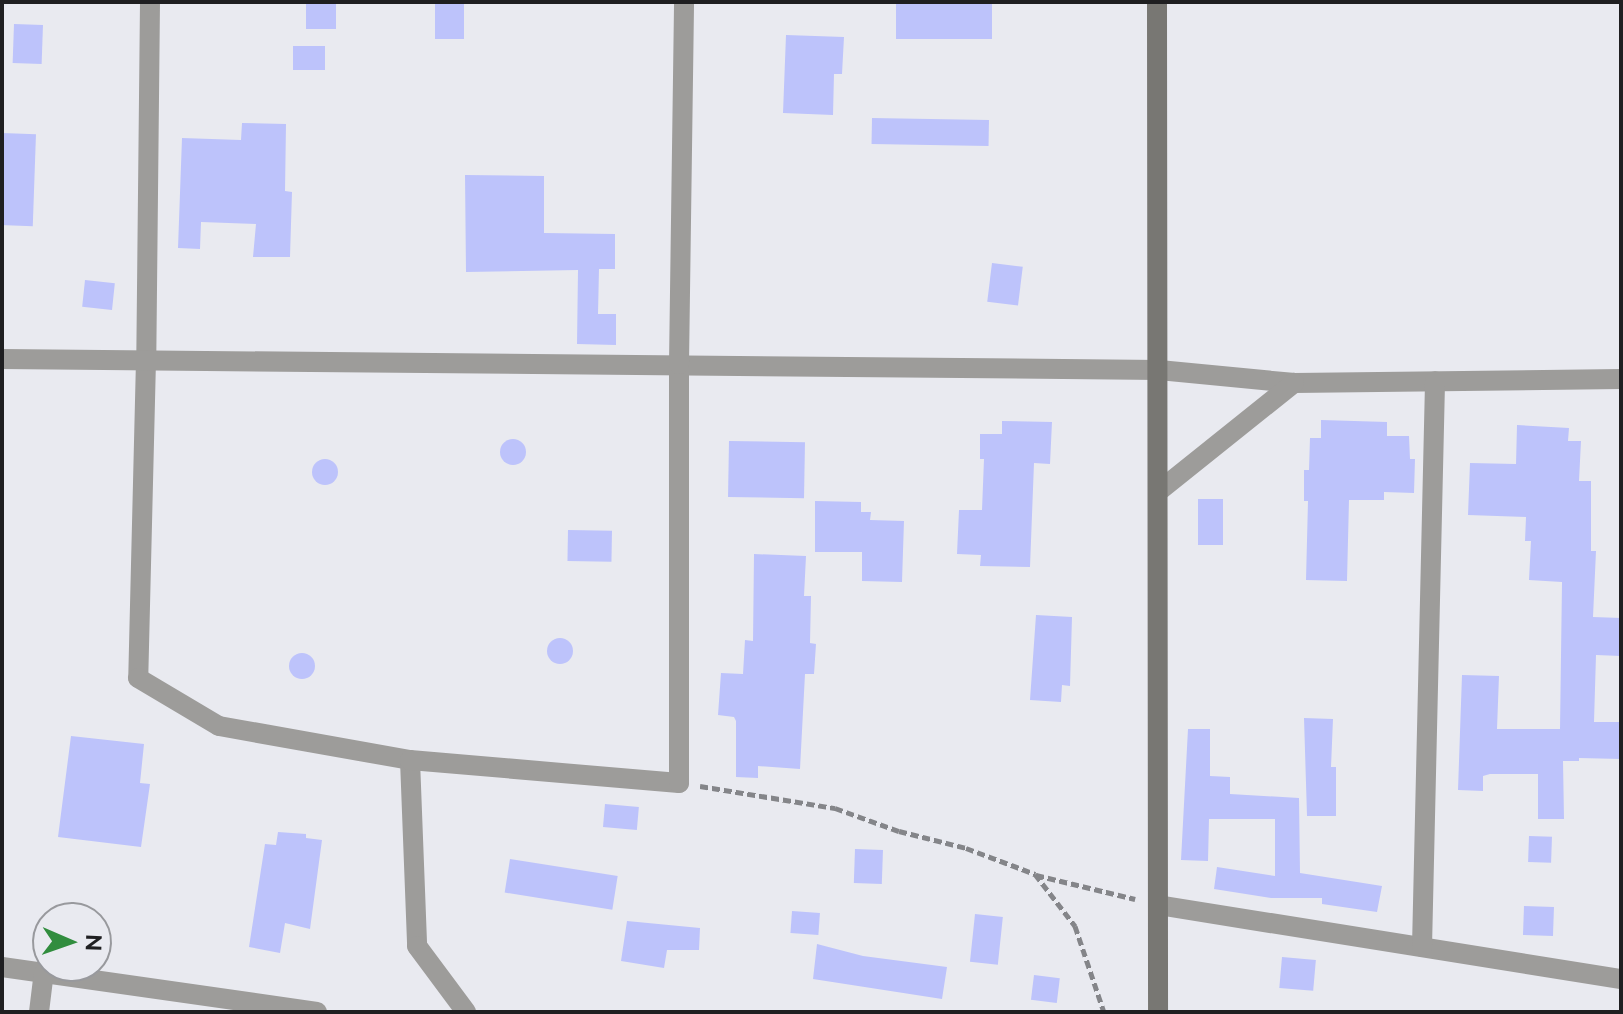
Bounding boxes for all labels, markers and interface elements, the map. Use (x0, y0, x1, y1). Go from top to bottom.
north arrow (32, 902, 112, 982)
text: N (81, 934, 107, 952)

